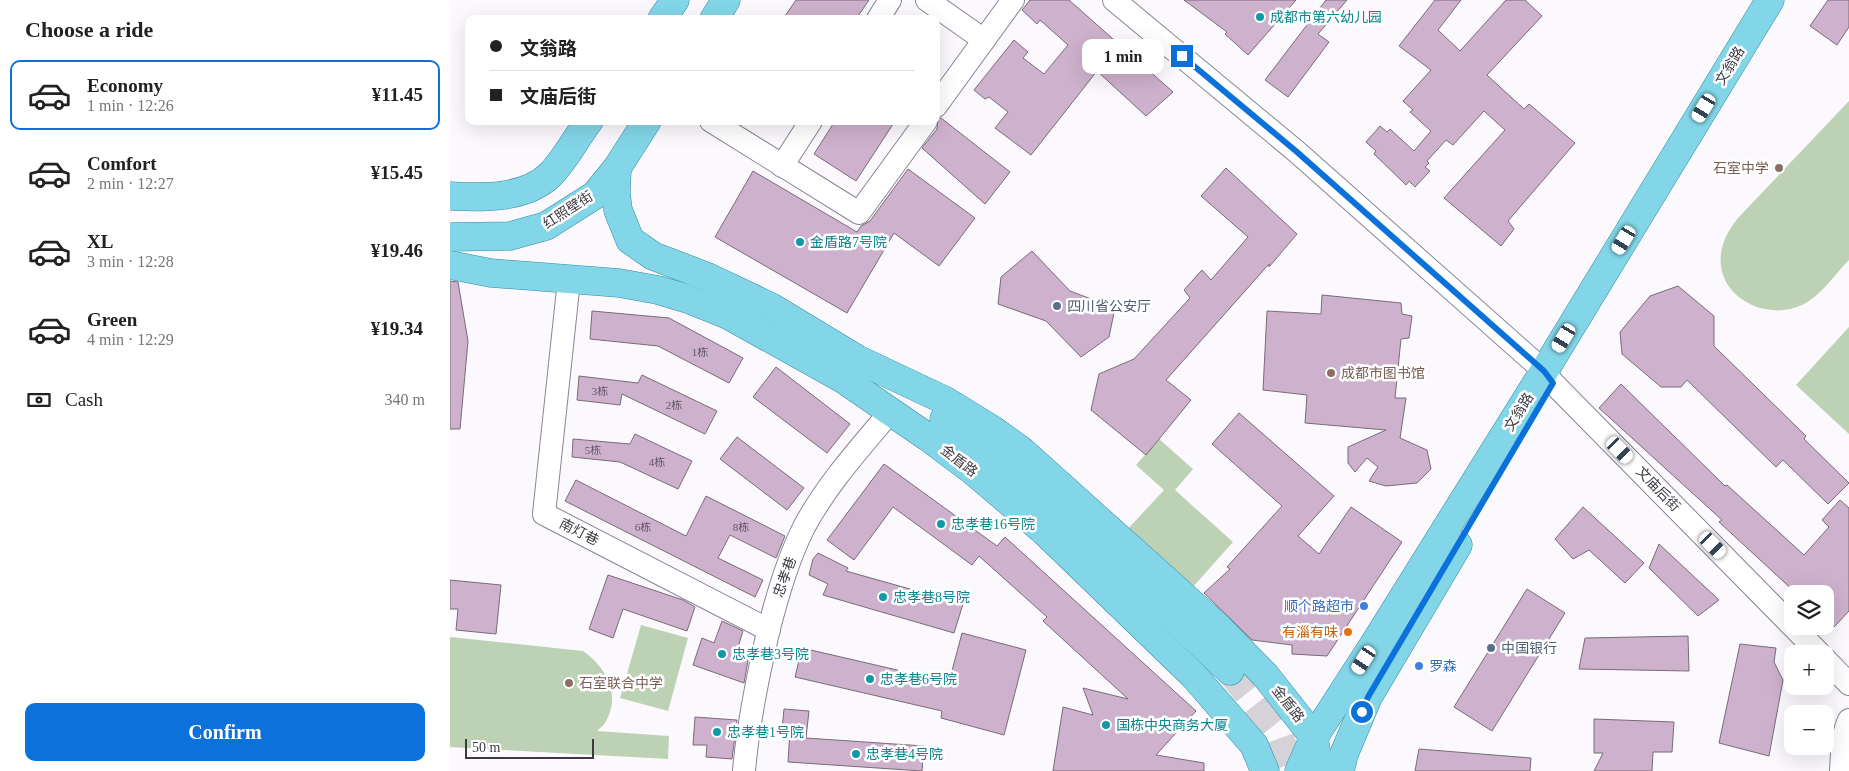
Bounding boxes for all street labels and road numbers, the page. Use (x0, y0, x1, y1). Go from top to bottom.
street label: 文翁路 (1713, 44, 1747, 88)
street label: 红照壁街 (540, 188, 596, 232)
street label: 文翁路 (1502, 390, 1536, 434)
street label: 金盾路 (938, 442, 980, 480)
street label: 文庙后街 (1633, 464, 1683, 514)
street label: 南灯巷 (557, 516, 601, 548)
street label: 忠孝巷 (771, 555, 799, 599)
street label: 金盾路 (1269, 683, 1307, 725)

